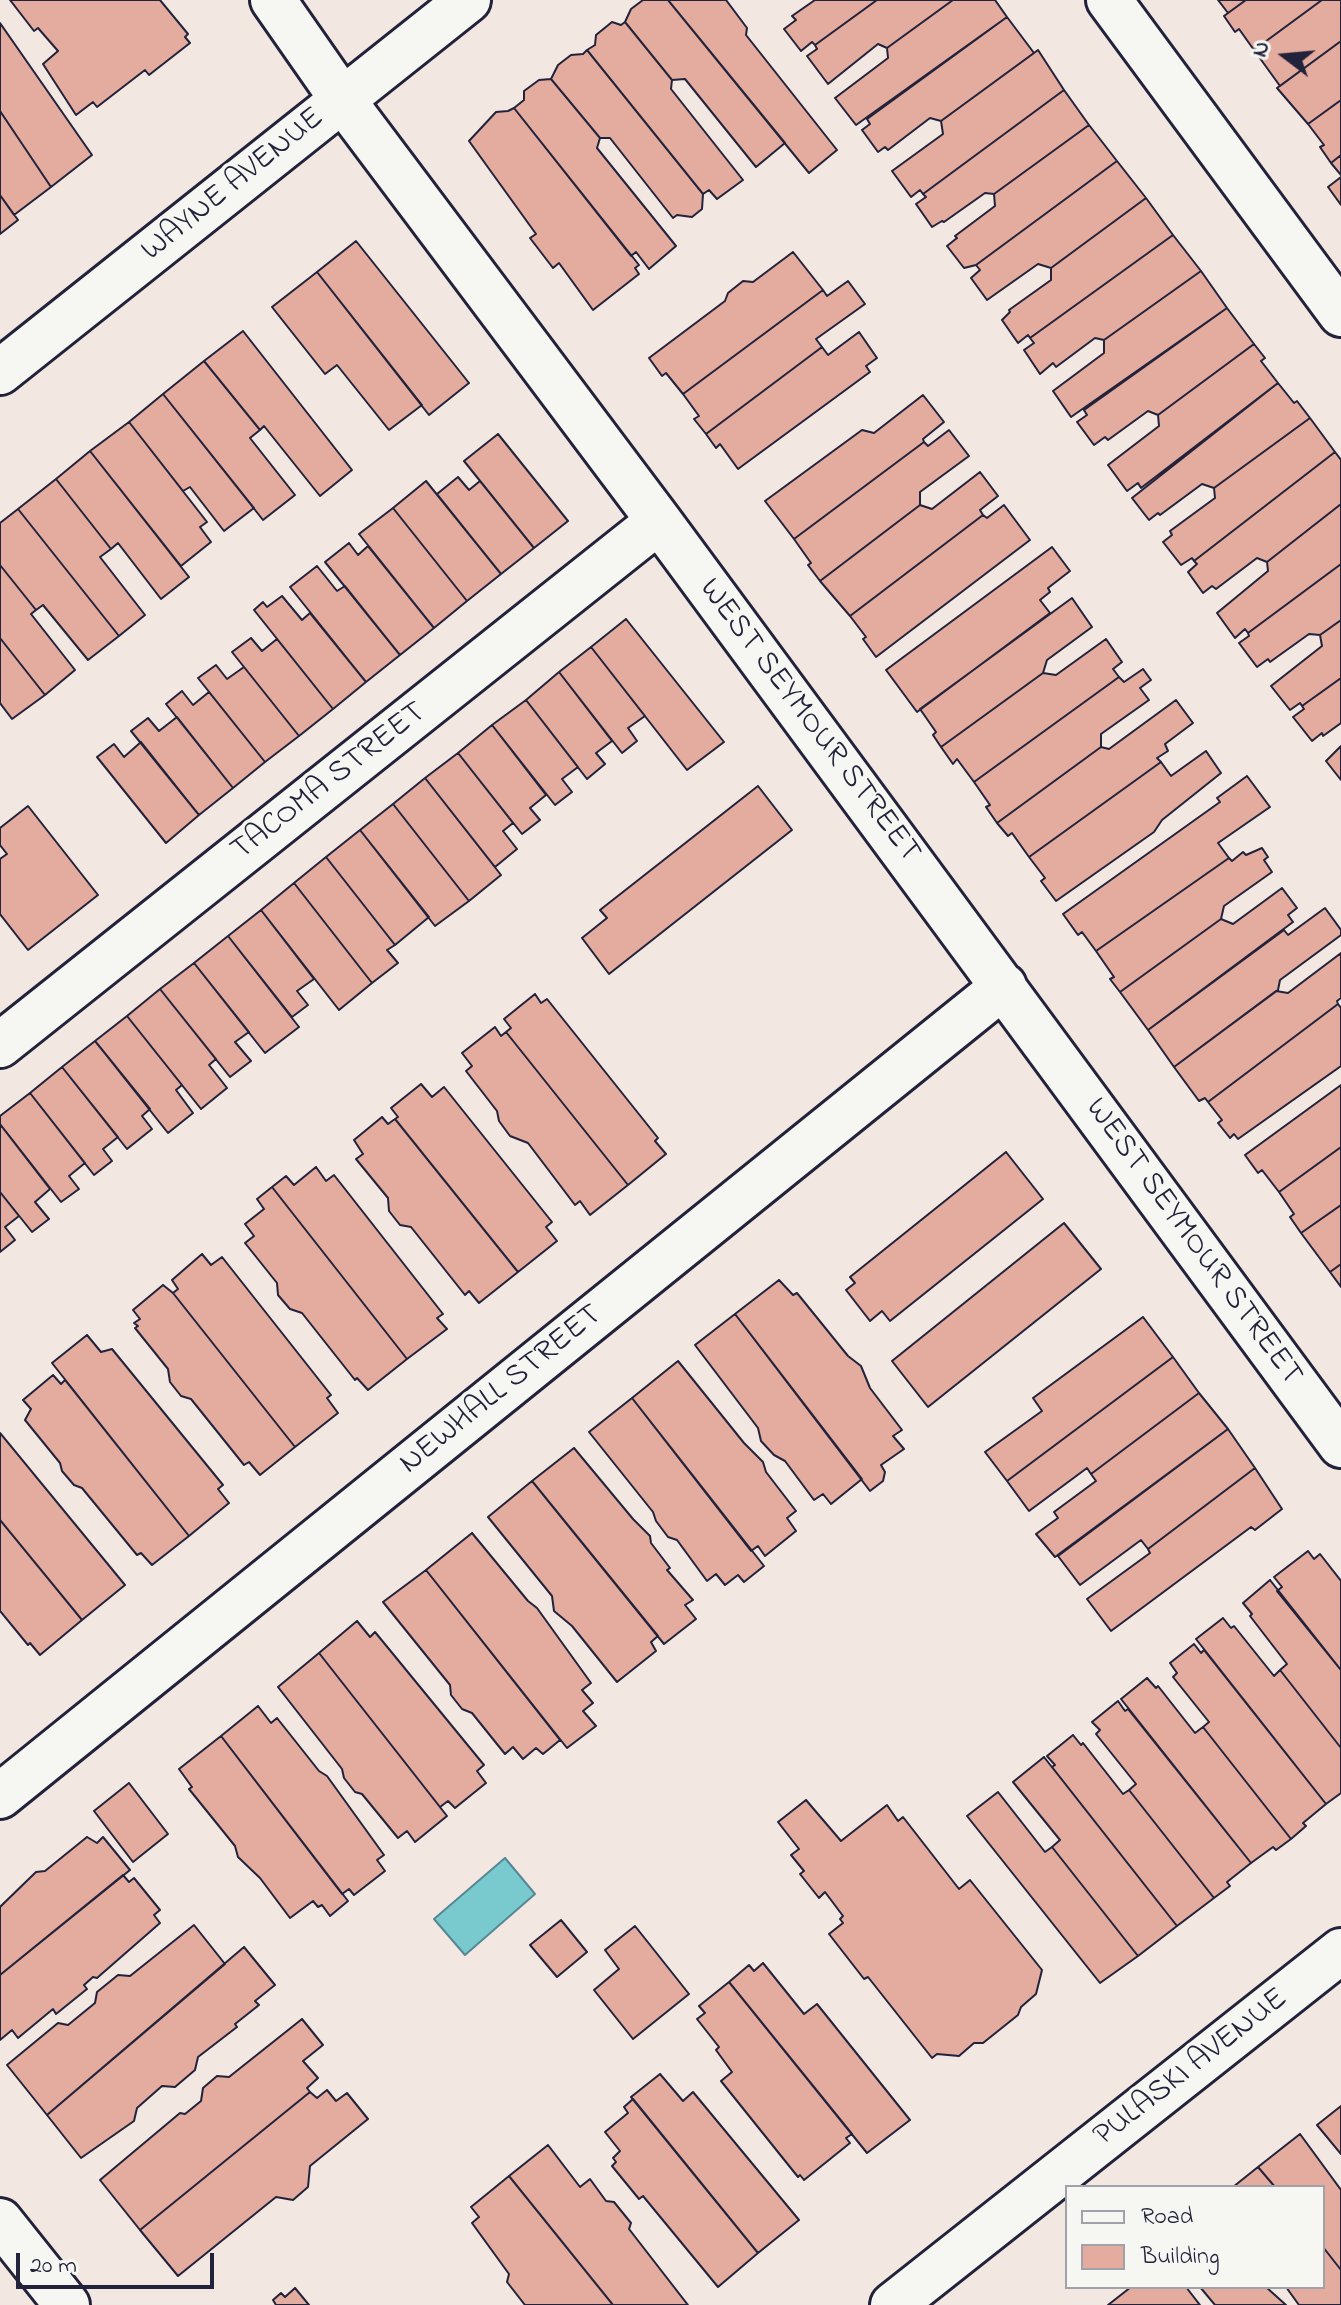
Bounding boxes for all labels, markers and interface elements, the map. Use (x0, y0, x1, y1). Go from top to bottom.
north arrow (1245, 16, 1325, 96)
text: N (1244, 38, 1279, 61)
street label: WAYNE AVENUE (135, 101, 333, 271)
street label: WEST SEYMOUR STREET (689, 572, 927, 872)
street label: TACOMA STREET (225, 695, 435, 871)
street label: WEST SEYMOUR STREET (1075, 1092, 1309, 1394)
street label: NEWHALL STREET (393, 1298, 611, 1484)
street label: PULASKI AVENUE (1087, 1981, 1297, 2157)
legend (1065, 2185, 1325, 2289)
text: Road (1141, 2200, 1193, 2235)
scale bar (20, 2237, 218, 2287)
text: Building (1141, 2240, 1220, 2275)
text: 20 m (30, 2249, 77, 2284)

